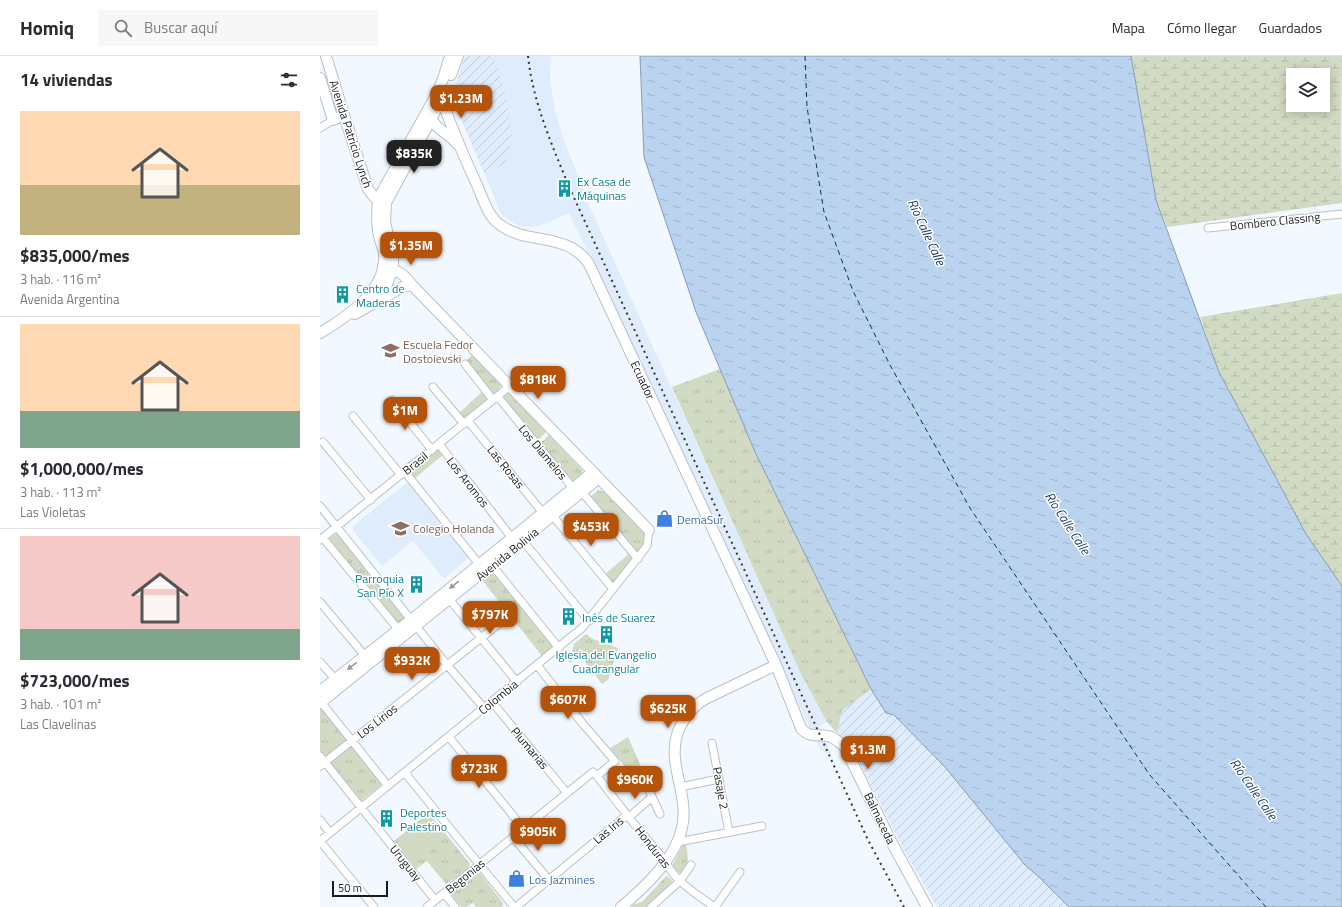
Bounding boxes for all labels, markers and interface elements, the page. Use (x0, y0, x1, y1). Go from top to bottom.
search box (98, 10, 378, 46)
text: Homiq (20, 13, 74, 42)
text: Buscar aquí (144, 16, 217, 39)
icon: search (112, 17, 134, 39)
text: Mapa (1112, 17, 1145, 38)
text: Cómo llegar (1167, 17, 1237, 38)
text: Guardados (1259, 17, 1322, 38)
text: 14 viviendas (20, 67, 113, 93)
map controls (1286, 68, 1330, 112)
button: layers (1286, 68, 1330, 112)
icon: filters (278, 69, 300, 91)
street label: Avenida Patricio Lynch (325, 77, 377, 191)
pin: $1.23M (428, 85, 494, 119)
text: $1.23M (439, 88, 483, 108)
icon: home (124, 137, 196, 209)
pin: $835K (386, 140, 442, 174)
text: $835K (396, 143, 432, 163)
place label: Ex Casa de Máquinas (577, 172, 631, 205)
building icon: Ex Casa de Máquinas (554, 178, 574, 198)
water label: Río Calle Calle (903, 196, 952, 269)
street label: Bombero Classing (1229, 207, 1321, 235)
pin: $1.35M (378, 232, 444, 266)
text: $1.35M (389, 235, 433, 255)
text: $835,000/mes (20, 243, 130, 269)
text: 3 hab. · 116 m² (20, 269, 101, 289)
place label: Centro de Maderas (356, 279, 405, 312)
building icon: Centro de Maderas (333, 285, 353, 305)
text: Avenida Argentina (20, 289, 120, 309)
place label: Escuela Fedor Dostoievski (403, 335, 473, 368)
school or university icon: Escuela Fedor Dostoievski (380, 341, 400, 361)
icon: home (124, 350, 196, 422)
street label: Ecuador (626, 357, 660, 403)
pin: $818K (510, 366, 566, 400)
text: $818K (520, 369, 556, 389)
pin: $1M (386, 397, 424, 431)
text: $1M (392, 400, 418, 420)
street label: Los Diamelos (514, 420, 572, 484)
street label: Las Rosas (483, 441, 530, 493)
street label: Brasil (398, 447, 432, 479)
street label: Los Aromos (442, 453, 494, 512)
text: $1,000,000/mes (20, 456, 144, 482)
text: 3 hab. · 113 m² (20, 482, 101, 502)
water label: Río Calle Calle (1040, 488, 1096, 559)
text: Las Violetas (20, 502, 86, 522)
shop icon: DemaSur (654, 509, 674, 529)
place label: DemaSur (677, 510, 724, 529)
pin: $453K (563, 513, 619, 547)
text: $453K (573, 516, 609, 536)
school or university icon: Colegio Holanda (390, 518, 410, 538)
place label: Colegio Holanda (413, 519, 494, 538)
street label: Avenida Bolivia (471, 523, 543, 585)
icon: home (124, 562, 196, 634)
place label: Parroquia San Pío X (355, 569, 404, 602)
building icon: Parroquia San Pío X (407, 575, 427, 595)
one-way arrow (448, 581, 459, 589)
pin: $797K (462, 601, 518, 635)
text: $797K (472, 604, 508, 624)
building icon: Inés de Suarez (559, 607, 579, 627)
place label: Inés de Suarez (582, 608, 655, 627)
building icon: Iglesia del Evangelio Cuadrangular (596, 625, 616, 645)
place label: Iglesia del Evangelio Cuadrangular (555, 645, 657, 678)
pin: $932K (384, 647, 440, 681)
text: $932K (394, 650, 430, 670)
one-way arrow (347, 662, 357, 670)
text: $723,000/mes (20, 668, 130, 694)
street label: Colombia (474, 675, 522, 719)
pin: $607K (540, 686, 596, 720)
text: $607K (550, 689, 586, 709)
text: 3 hab. · 101 m² (20, 694, 101, 714)
pin: $625K (640, 695, 696, 729)
text: $625K (650, 698, 686, 718)
street label: Los Lirios (353, 699, 402, 743)
text: Las Clavelinas (20, 714, 96, 734)
street label: Plumarias (506, 722, 554, 774)
pin: $1.3M (840, 736, 896, 770)
text: $1.3M (850, 739, 886, 759)
water label: Río Calle Calle (1225, 754, 1283, 825)
pin: $723K (451, 755, 507, 789)
text: $723K (461, 758, 497, 778)
street label: Pasaje 2 (708, 765, 734, 811)
pin: $960K (607, 766, 663, 800)
text: $960K (617, 769, 653, 789)
street label: Balmaceda (859, 789, 901, 847)
place label: Deportes Palestino (400, 803, 447, 836)
building icon: Deportes Palestino (377, 809, 397, 829)
street label: Las Iris (588, 811, 628, 849)
pin: $905K (510, 818, 566, 852)
text: $905K (520, 821, 556, 841)
street label: Honduras (630, 822, 676, 873)
street label: Uruguay (385, 840, 427, 886)
street label: Begonias (441, 854, 489, 898)
shop icon: Los Jazmines (506, 869, 526, 889)
place label: Los Jazmines (529, 870, 595, 889)
scale bar (332, 879, 388, 898)
text: 50 m (338, 880, 362, 896)

